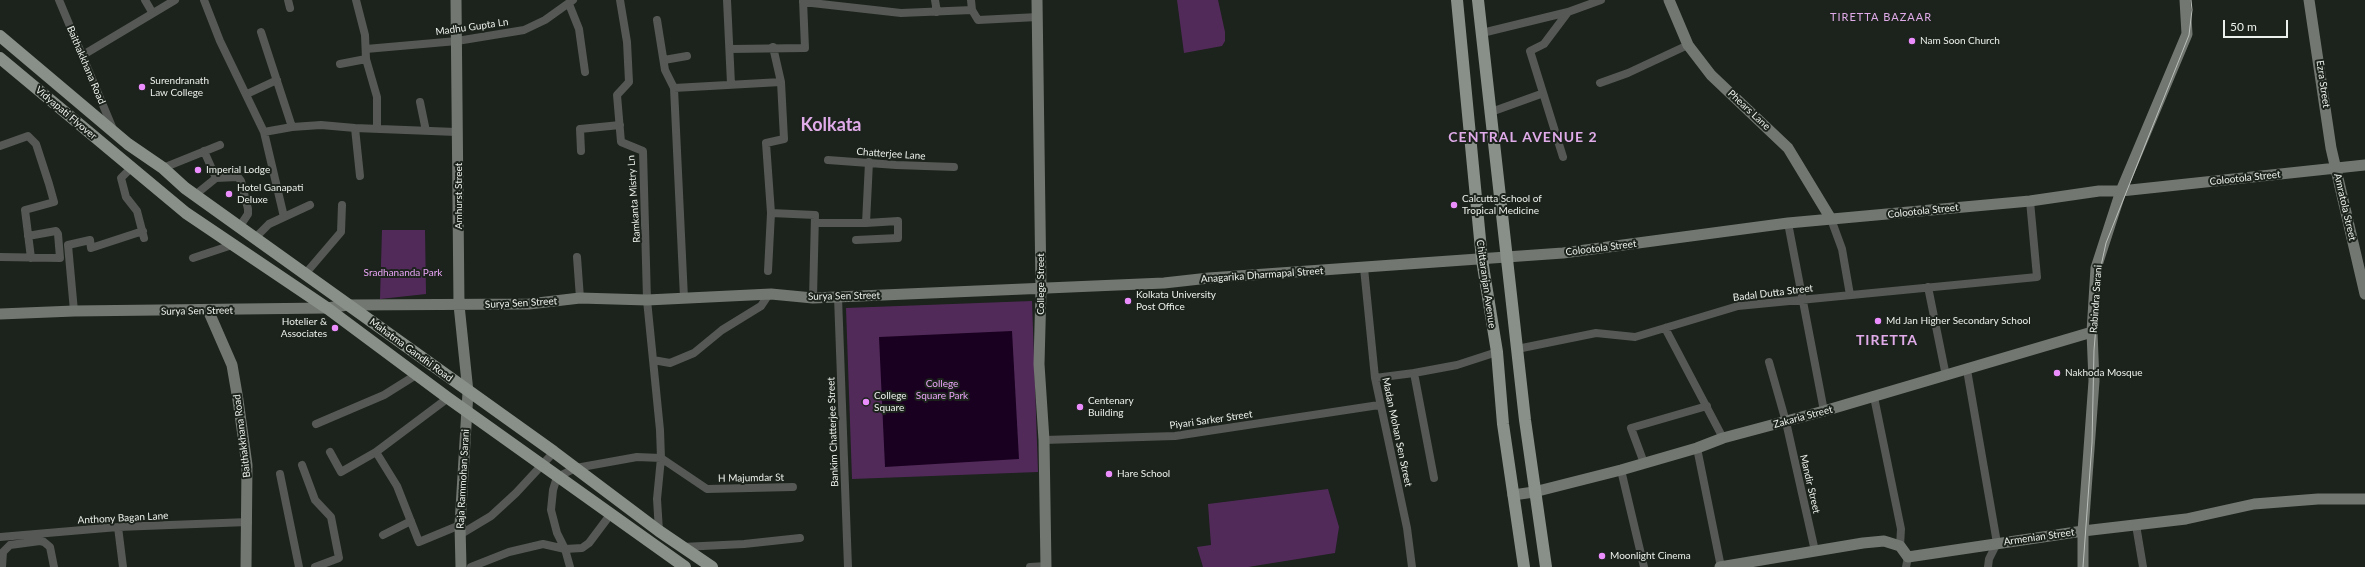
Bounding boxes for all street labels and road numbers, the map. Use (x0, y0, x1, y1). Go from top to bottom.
street label: Madhu Gupta Ln (435, 16, 509, 38)
street label: Baithakkhana Road (64, 24, 108, 106)
street label: Ezra Street (2314, 60, 2332, 108)
street label: Vidyapati Flyover (33, 84, 99, 142)
street label: Phears Lane (1725, 87, 1773, 133)
street label: Chatterjee Lane (856, 146, 926, 162)
street label: Ramkanta Mistry Ln (625, 155, 643, 243)
street label: Amhurst Street (453, 163, 465, 229)
street label: Colootola Street (2209, 168, 2281, 188)
street label: Amratola Street (2331, 172, 2359, 242)
street label: Colootola Street (1887, 201, 1959, 221)
street label: Colootola Street (1565, 238, 1637, 258)
street label: Chittaranjan Avenue (1474, 239, 1498, 329)
street label: College Street (1035, 253, 1047, 315)
street label: Anagarika Dharmapal Street (1200, 265, 1324, 285)
street label: Rabindra Sarani (2088, 265, 2104, 333)
street label: Badal Dutta Street (1732, 282, 1814, 304)
street label: Surya Sen Street (808, 289, 880, 303)
street label: Surya Sen Street (485, 295, 557, 311)
street label: Surya Sen Street (161, 304, 233, 318)
street label: Mahatma Gandhi Road (367, 316, 455, 384)
street label: Madan Mohan Sen Street (1380, 376, 1414, 488)
street label: Bankim Chatterjee Street (825, 377, 841, 487)
street label: Baithakkhana Road (231, 394, 253, 478)
street label: Zakaria Street (1772, 403, 1834, 431)
street label: Piyari Sarker Street (1169, 408, 1253, 432)
street label: Raja Rammohan Sarani (454, 429, 472, 529)
street label: Mandir Street (1797, 453, 1823, 515)
street label: H Majumdar St (718, 471, 784, 485)
street label: Anthony Bagan Lane (77, 510, 169, 526)
street label: Armenian Street (2003, 526, 2075, 548)

